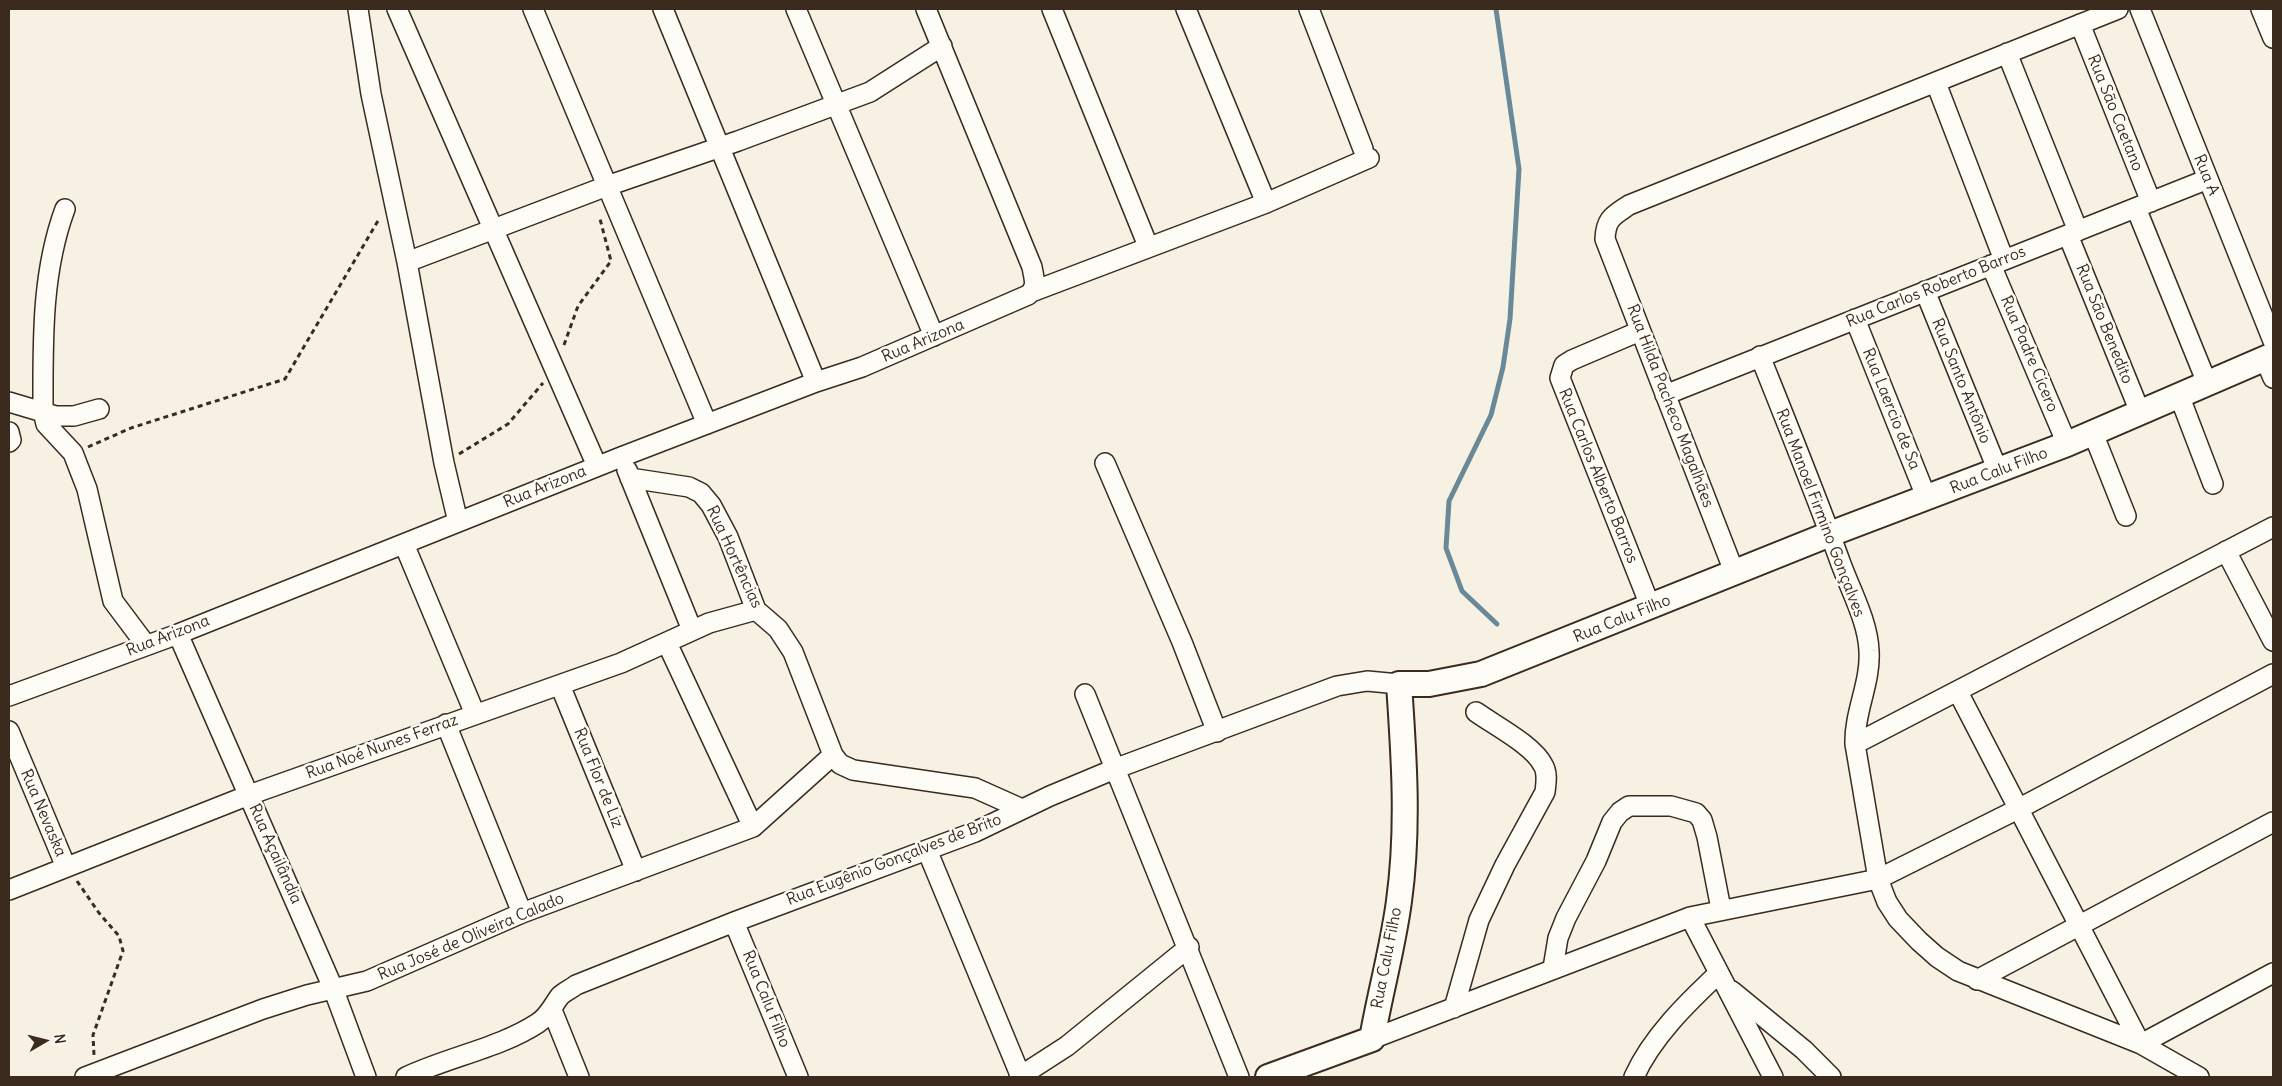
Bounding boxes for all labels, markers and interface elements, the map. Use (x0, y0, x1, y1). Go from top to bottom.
street label: Rua São Caetano (2083, 52, 2147, 174)
street label: Rua A (2189, 152, 2223, 198)
street label: Rua Carlos Roberto Barros (1843, 242, 2029, 332)
street label: Rua São Benedito (2071, 261, 2137, 387)
street label: Rua Padre Cícero (1996, 293, 2062, 415)
street label: Rua Hilda Pacheco Magalhães (1622, 302, 1718, 510)
street label: Rua Arizona (879, 315, 967, 367)
street label: Rua Santo Antônio (1927, 316, 1995, 446)
street label: Rua Laercio de Sa (1858, 345, 1924, 473)
street label: Rua Carlos Alberto Barros (1554, 386, 1642, 566)
street label: Rua Manoel Firmino Gonçalves (1771, 406, 1869, 620)
street label: Rua Calu Filho (1947, 444, 2051, 498)
street label: Rua Arizona (501, 462, 589, 512)
street label: Rua Hortências (702, 503, 766, 611)
street label: Rua Calu Filho (1571, 591, 1673, 647)
street label: Rua Arizona (124, 611, 212, 661)
street label: Rua Noé Nunes Ferraz (303, 711, 461, 783)
street label: Rua Flor de Liz (569, 725, 627, 831)
street label: Rua Nevaska (16, 766, 70, 860)
street label: Rua Açailândia (244, 801, 306, 907)
street label: Rua Eugênio Gonçalves de Brito (784, 810, 1004, 910)
street label: Rua José de Oliveira Calado (375, 889, 567, 985)
street label: Rua Calu Filho (1368, 906, 1406, 1010)
street label: Rua Calu Filho (738, 948, 794, 1050)
north arrow (20, 1016, 70, 1066)
text: N (50, 1033, 69, 1045)

